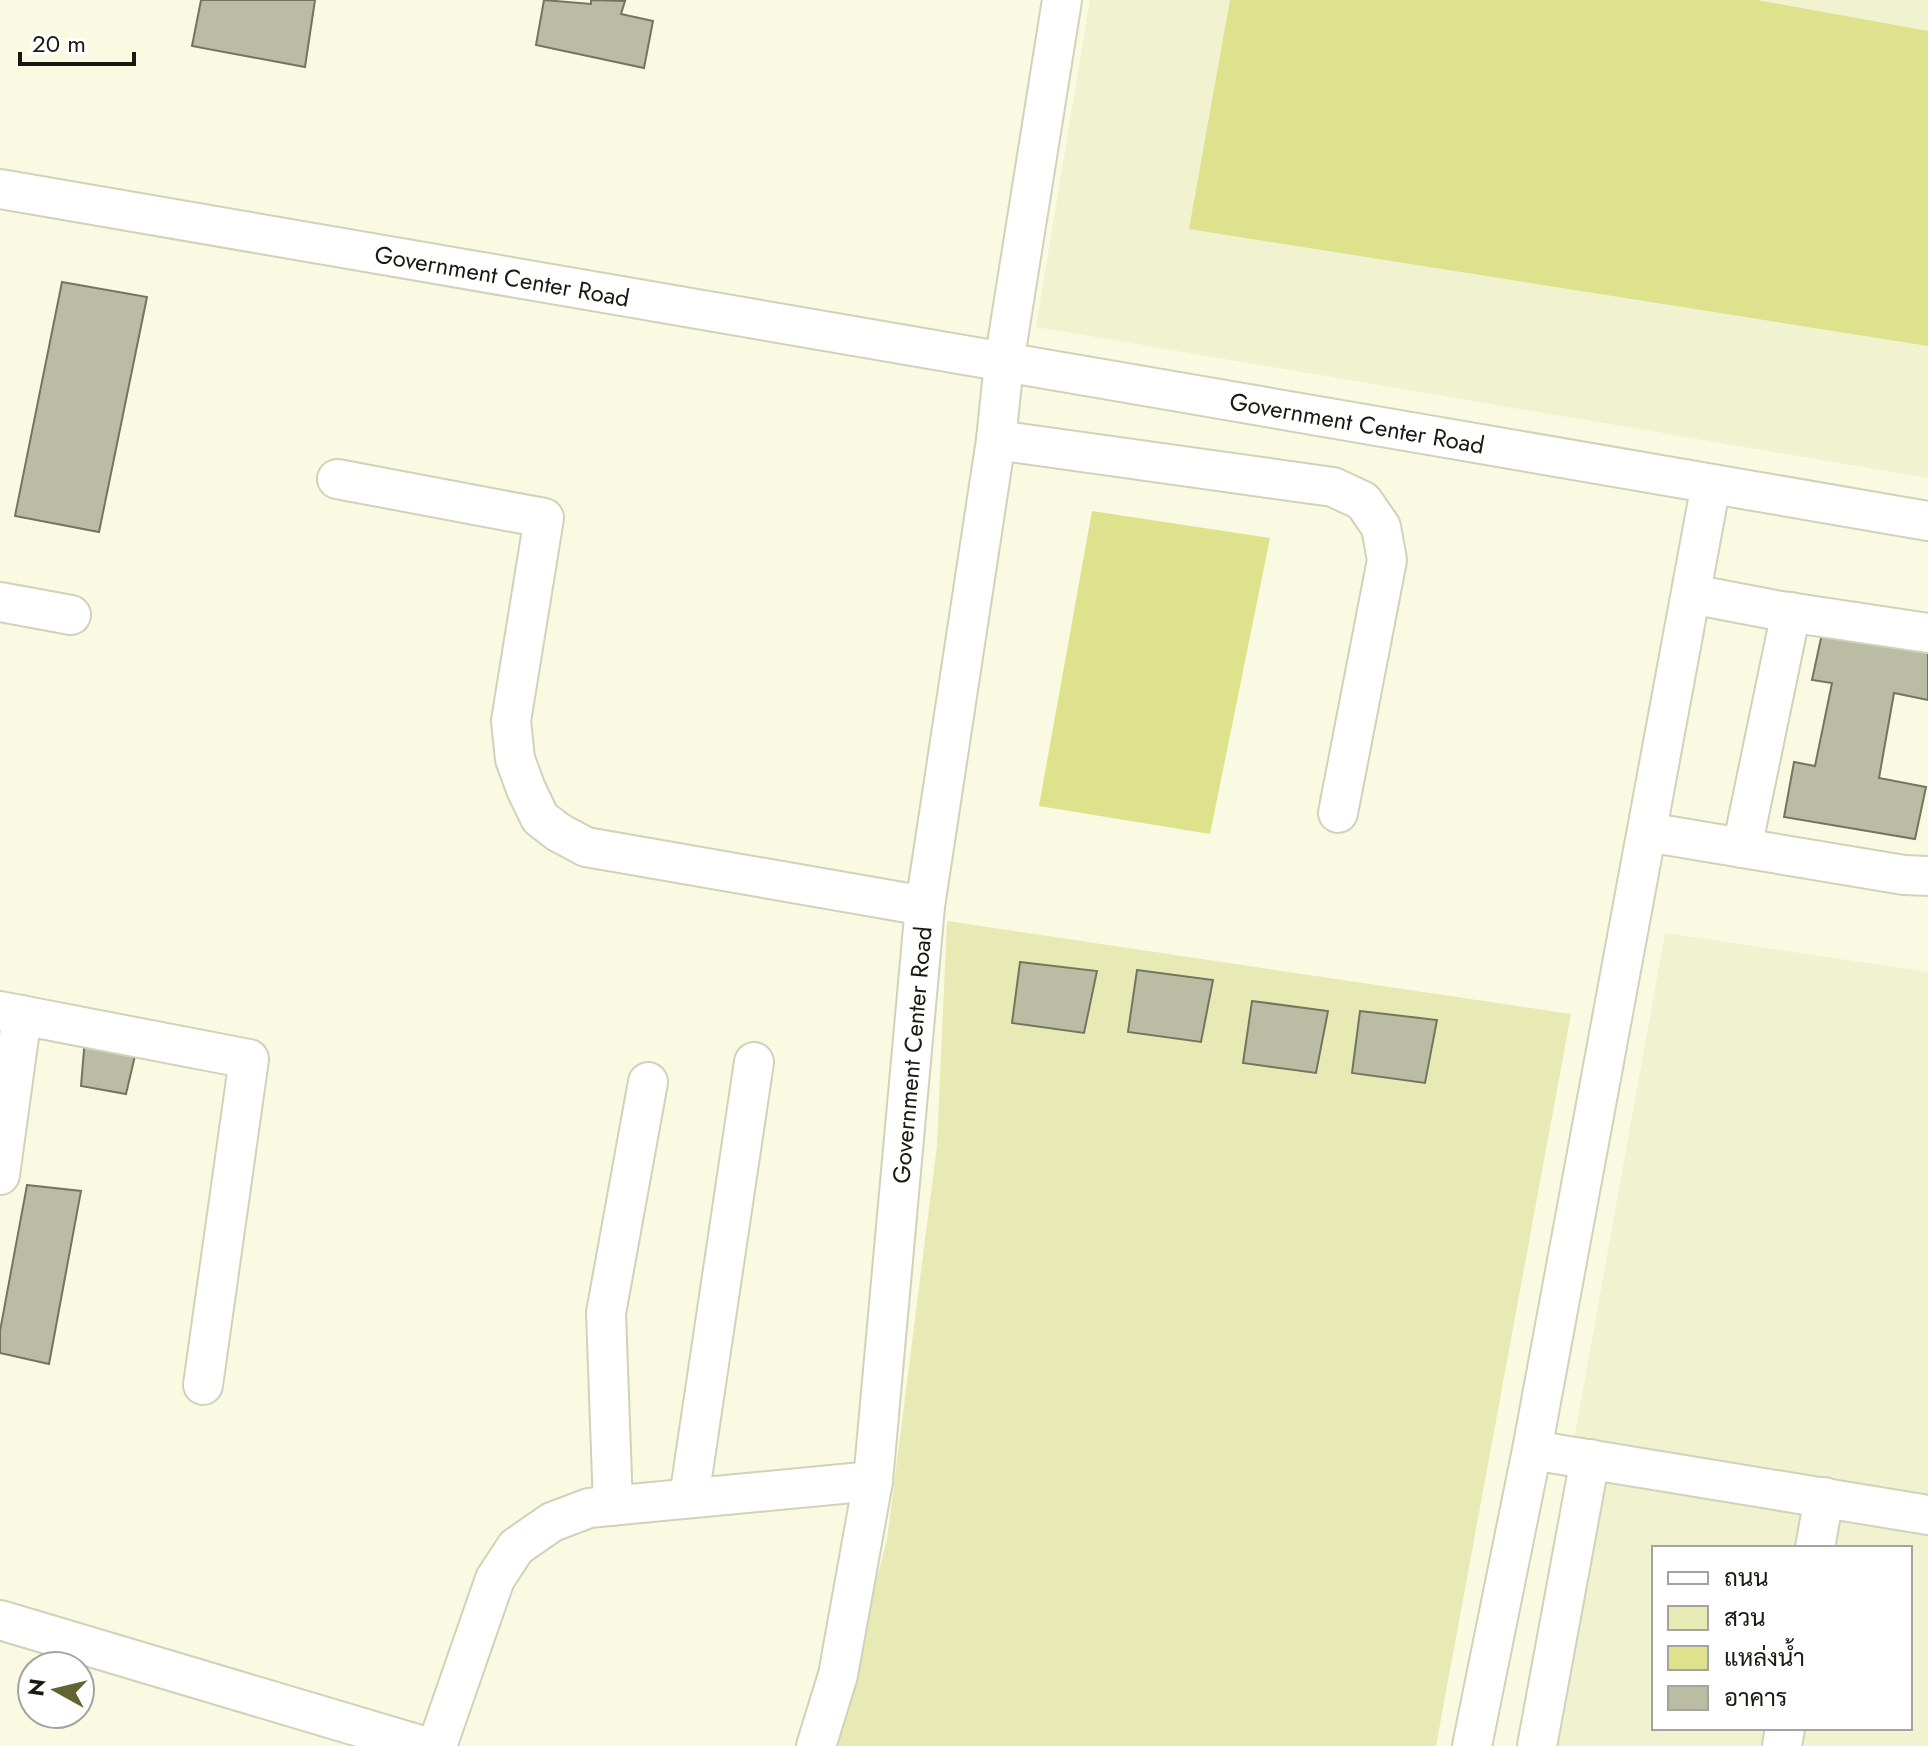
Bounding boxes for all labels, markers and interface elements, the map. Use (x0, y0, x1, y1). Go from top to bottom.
scale bar (20, 16, 134, 66)
text: 20 m (32, 26, 86, 61)
street label: Government Center Road (372, 236, 632, 316)
street label: Government Center Road (1227, 383, 1487, 463)
street label: Government Center Road (883, 925, 941, 1185)
legend (1652, 1546, 1912, 1730)
text: ถนน (1724, 1560, 1769, 1595)
text: สวน (1724, 1600, 1766, 1635)
text: แหล่งน้ำ (1724, 1638, 1805, 1675)
north arrow (16, 1650, 96, 1730)
text: N (19, 1676, 53, 1698)
text: อาคาร (1724, 1680, 1787, 1715)

